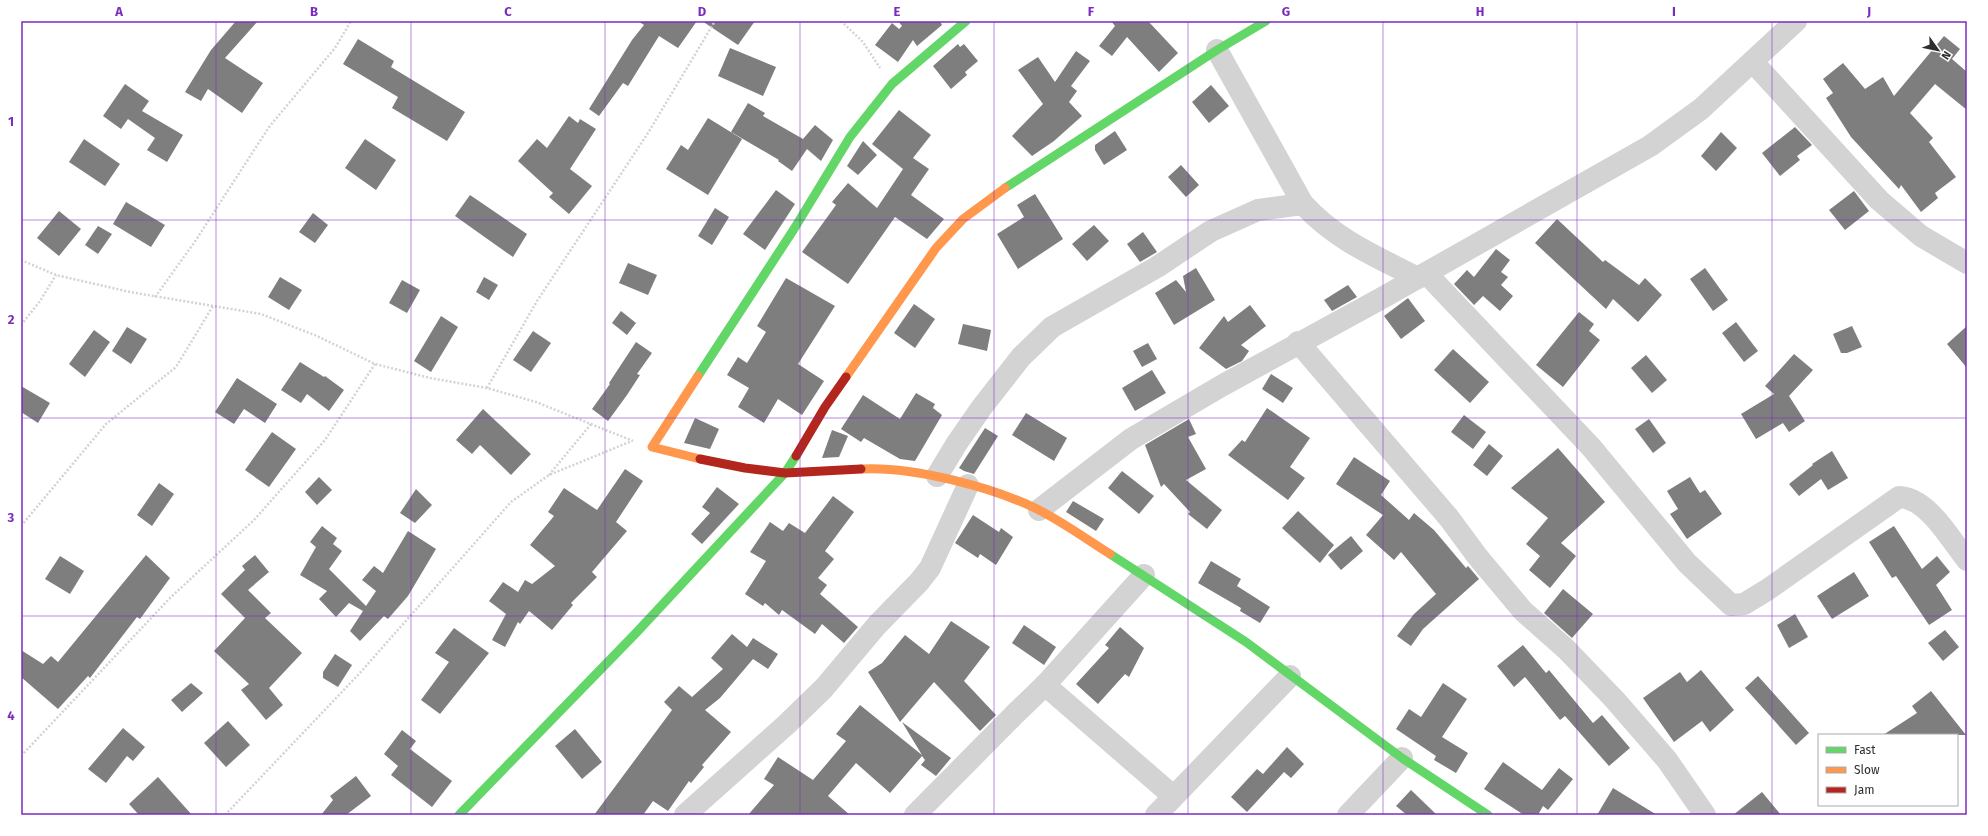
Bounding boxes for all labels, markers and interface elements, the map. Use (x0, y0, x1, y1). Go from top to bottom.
text: A (114, 4, 123, 19)
text: B (310, 4, 318, 19)
text: C (504, 4, 512, 19)
text: D (698, 4, 707, 19)
text: E (894, 4, 901, 19)
text: F (1088, 4, 1095, 19)
text: G (1282, 4, 1290, 19)
text: H (1476, 4, 1484, 19)
text: I (1672, 4, 1676, 19)
text: J (1866, 4, 1871, 19)
north arrow (1918, 30, 1958, 70)
text: N (1939, 49, 1953, 62)
text: 1 (8, 114, 14, 129)
text: 2 (8, 312, 15, 327)
text: 3 (7, 510, 15, 525)
text: 4 (7, 708, 15, 723)
legend (1818, 734, 1958, 806)
text: Fast (1854, 743, 1876, 757)
text: Slow (1854, 763, 1880, 777)
text: Jam (1854, 783, 1874, 797)

